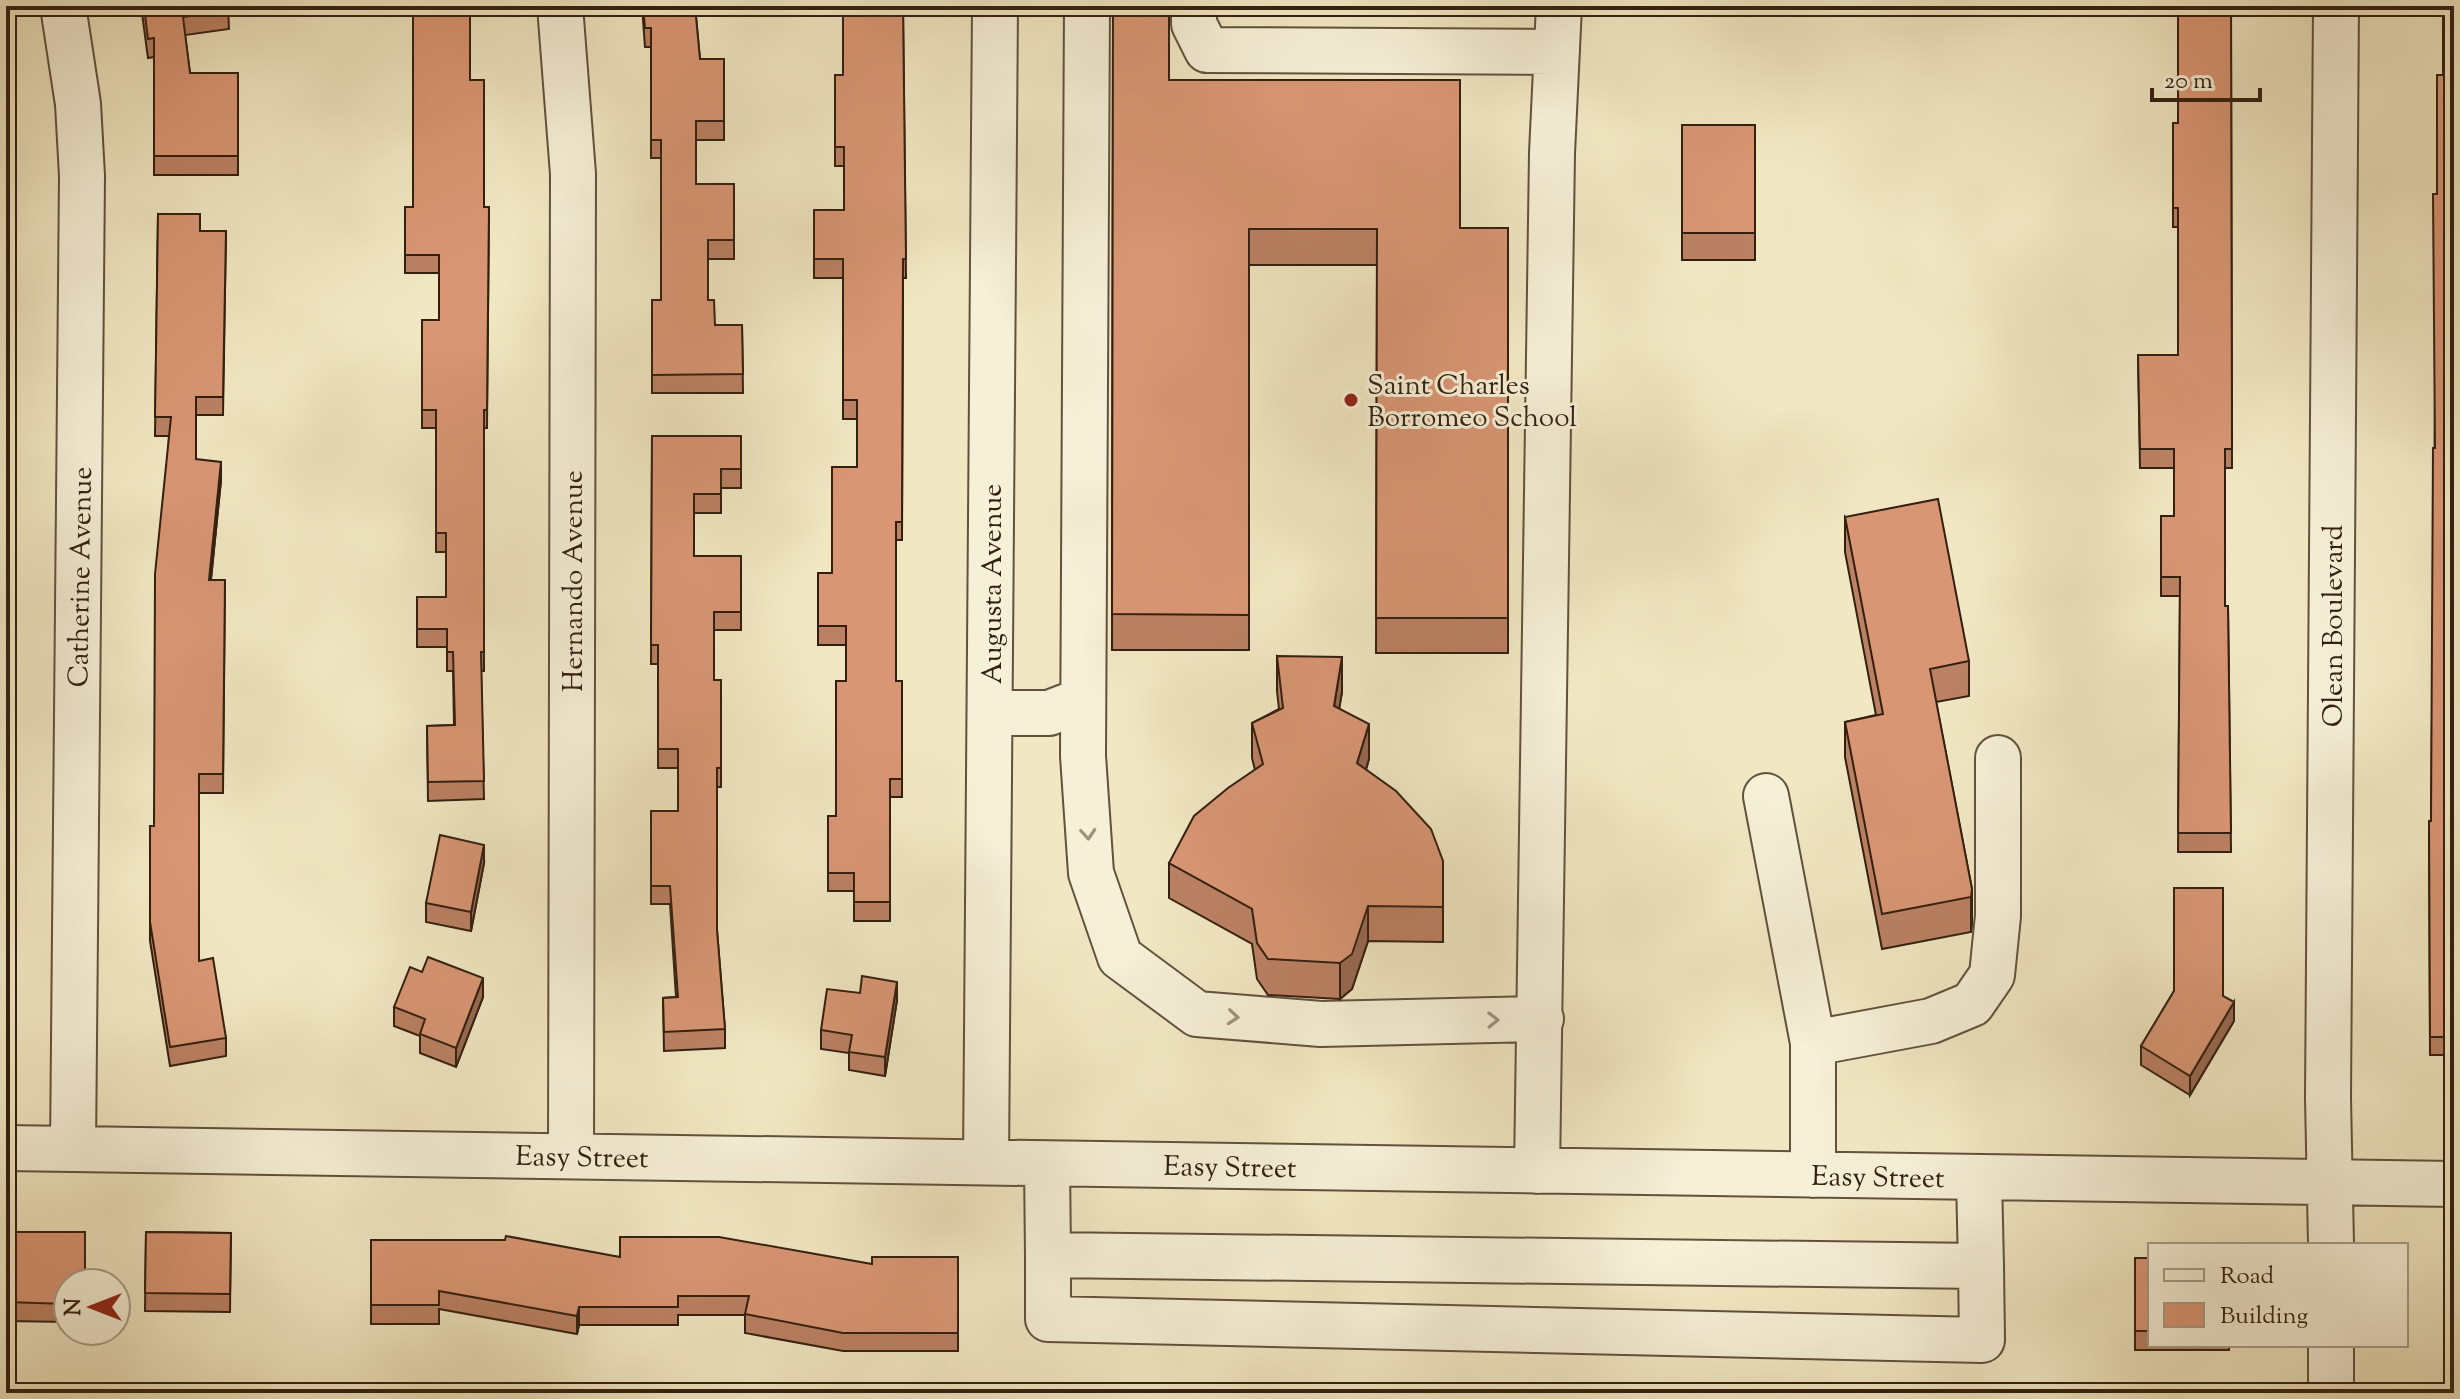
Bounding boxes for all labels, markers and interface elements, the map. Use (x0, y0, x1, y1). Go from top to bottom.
scale bar (2152, 52, 2260, 102)
text: 20 m (2164, 65, 2213, 99)
place label: Saint Charles Borromeo School (1367, 367, 1577, 439)
marker: Saint Charles Borromeo School (1342, 391, 1360, 409)
street label: Catherine Avenue (60, 466, 104, 688)
street label: Hernando Avenue (555, 470, 595, 692)
street label: Augusta Avenue (974, 484, 1014, 684)
street label: Olean Boulevard (2315, 525, 2355, 727)
one-way arrow (1079, 828, 1096, 841)
one-way arrow (1227, 1008, 1240, 1025)
one-way arrow (1487, 1011, 1500, 1028)
street label: Easy Street (515, 1138, 649, 1180)
street label: Easy Street (1163, 1148, 1297, 1190)
street label: Easy Street (1811, 1158, 1945, 1200)
legend (2148, 1243, 2408, 1347)
text: Road (2220, 1260, 2274, 1294)
north arrow (52, 1267, 132, 1347)
text: N (59, 1298, 91, 1316)
text: Building (2220, 1300, 2309, 1334)

